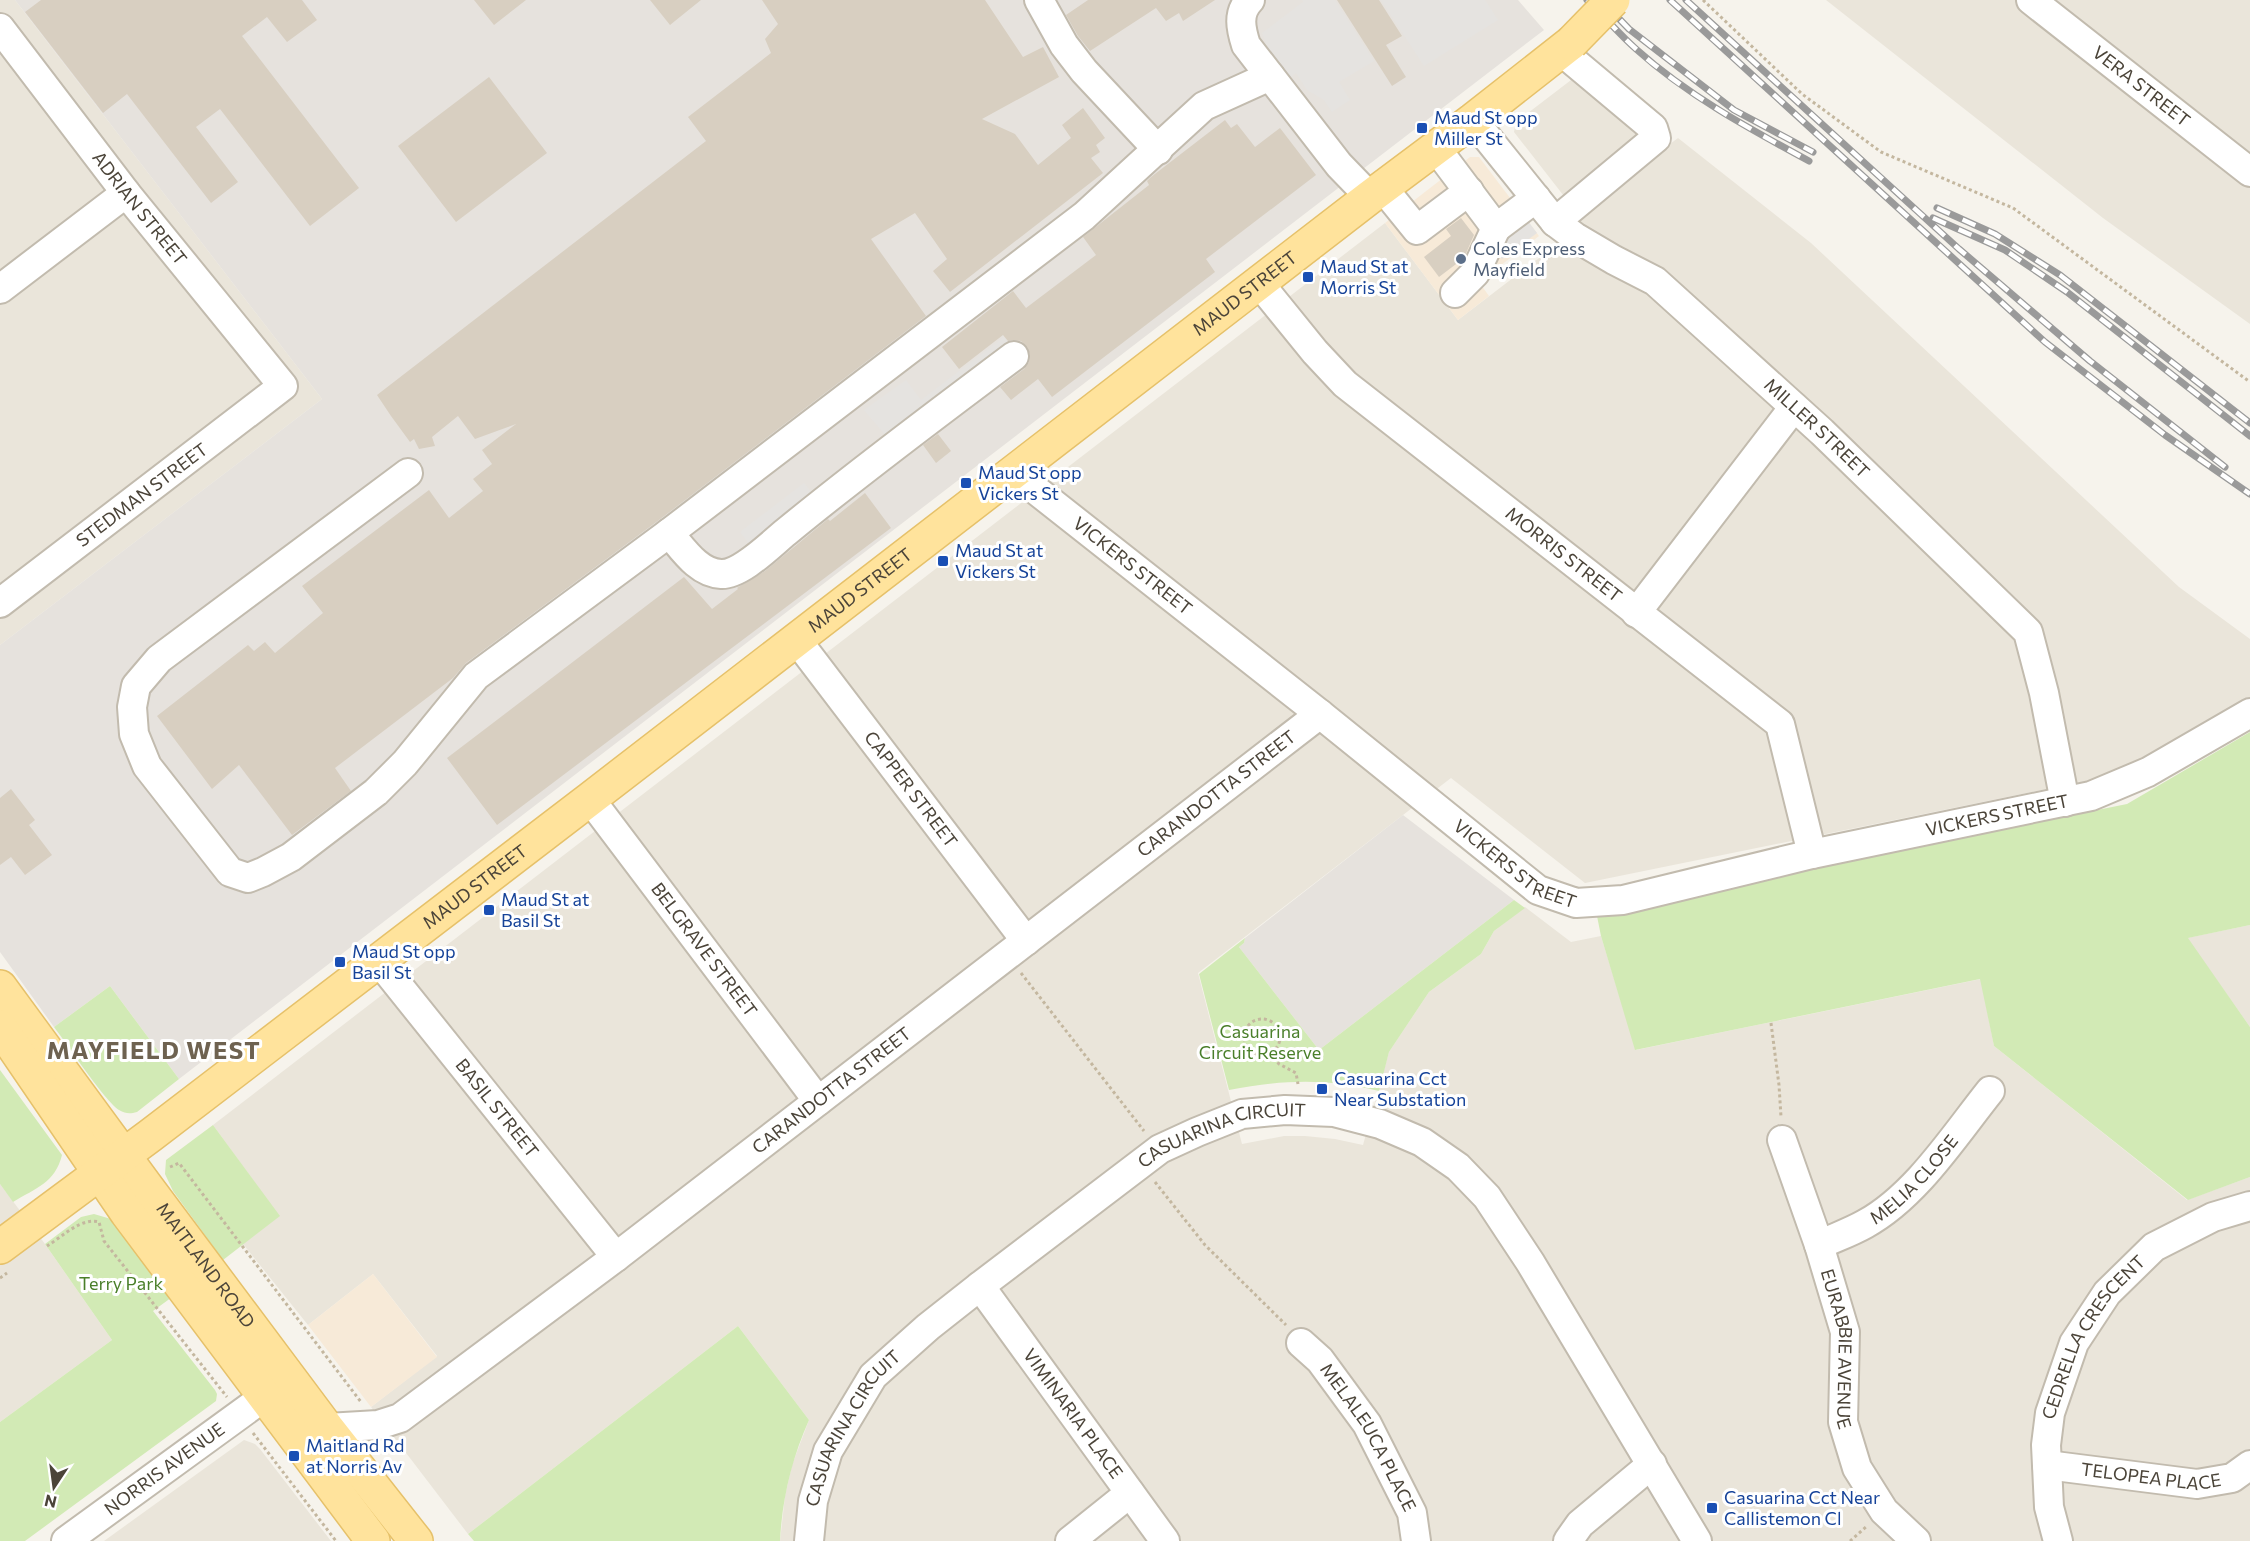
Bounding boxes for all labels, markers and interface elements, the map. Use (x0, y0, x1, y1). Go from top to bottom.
street label: VERA STREET (2089, 41, 2195, 131)
place label: Maud St opp Miller St (1434, 106, 1538, 149)
marker: Maud St opp Miller St (1415, 121, 1429, 135)
street label: ADRIAN STREET (88, 147, 192, 269)
place label: Coles Express Mayfield (1473, 237, 1585, 280)
street label: MAUD STREET (1188, 246, 1301, 340)
marker: Coles Express Mayfield (1454, 252, 1468, 266)
place label: Maud St at Morris St (1320, 255, 1408, 298)
marker: Maud St at Morris St (1301, 270, 1315, 284)
street label: MILLER STREET (1760, 373, 1875, 482)
street label: STEDMAN STREET (71, 438, 212, 551)
place label: Maud St opp Vickers St (978, 461, 1082, 504)
marker: Maud St opp Vickers St (959, 476, 973, 490)
street label: MORRIS STREET (1501, 502, 1627, 606)
street label: VICKERS STREET (1069, 512, 1197, 619)
place label: Maud St at Vickers St (955, 539, 1043, 582)
street label: MAUD STREET (803, 543, 916, 637)
marker: Maud St at Vickers St (936, 554, 950, 568)
street label: CARANDOTTA STREET (1132, 725, 1300, 861)
street label: CAPPER STREET (860, 726, 963, 851)
street label: VICKERS STREET (1924, 789, 2070, 840)
street label: VICKERS STREET (1449, 814, 1579, 912)
street label: MAUD STREET (418, 839, 531, 933)
street label: BELGRAVE STREET (647, 878, 762, 1021)
place label: Maud St at Basil St (501, 888, 589, 931)
marker: Maud St at Basil St (482, 903, 496, 917)
place label: Maud St opp Basil St (352, 940, 456, 983)
marker: Maud St opp Basil St (333, 955, 347, 969)
park label: Casuarina Circuit Reserve (1199, 1020, 1321, 1063)
street label: CARANDOTTA STREET (747, 1022, 915, 1158)
district label: MAYFIELD WEST (47, 1035, 261, 1064)
street label: BASIL STREET (451, 1054, 544, 1161)
place label: Casuarina Cct Near Substation (1334, 1067, 1466, 1110)
marker: Casuarina Cct Near Substation (1315, 1082, 1329, 1096)
street label: CASUARINA CIRCUIT (1133, 1098, 1306, 1172)
street label: MELIA CLOSE (1865, 1130, 1962, 1229)
street label: MAITLAND ROAD (152, 1198, 260, 1332)
street label: CEDRELLA CRESCENT (2037, 1250, 2149, 1420)
street label: EURABBIE AVENUE (1817, 1266, 1857, 1432)
park label: Terry Park (79, 1272, 163, 1294)
street label: VIMINARIA PLACE (1019, 1344, 1128, 1483)
street label: CASUARINA CIRCUIT (800, 1345, 904, 1509)
street label: MELALEUCA PLACE (1316, 1358, 1421, 1515)
street label: NORRIS AVENUE (100, 1417, 228, 1519)
place label: Maitland Rd at Norris Av (306, 1434, 404, 1477)
marker: Maitland Rd at Norris Av (287, 1449, 301, 1463)
north arrow (24, 1457, 84, 1517)
street label: TELOPEA PLACE (2080, 1457, 2223, 1494)
place label: Casuarina Cct Near Callistemon Cl (1724, 1486, 1880, 1529)
text: N (43, 1491, 58, 1513)
marker: Casuarina Cct Near Callistemon Cl (1705, 1501, 1719, 1515)

